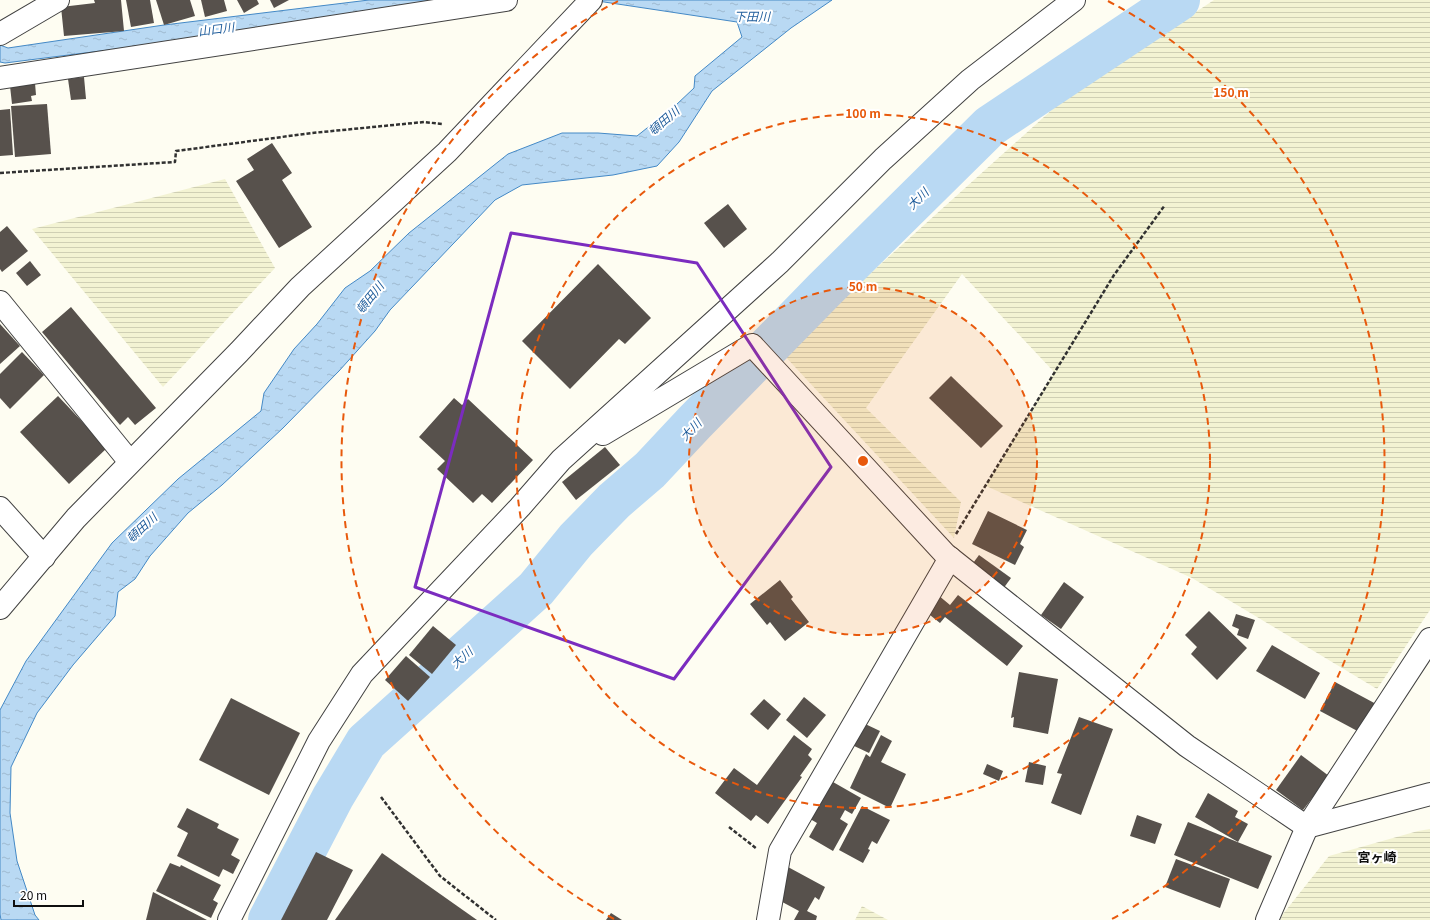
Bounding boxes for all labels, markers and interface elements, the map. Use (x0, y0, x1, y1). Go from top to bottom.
water label: 下田川 (734, 7, 772, 24)
water label: 山口川 (197, 17, 237, 39)
text: 150 m (1213, 83, 1249, 100)
water label: 頓田川 (644, 100, 684, 138)
text: 100 m (845, 104, 881, 121)
water label: 大川 (902, 182, 933, 213)
water label: 頓田川 (351, 276, 388, 316)
text: 50 m (849, 277, 877, 294)
water label: 大川 (676, 413, 706, 444)
centre of rings (856, 454, 870, 468)
water label: 頓田川 (122, 507, 161, 545)
water label: 大川 (446, 641, 477, 671)
district label: 宮ヶ崎 (1357, 847, 1397, 866)
scale bar (14, 882, 83, 908)
text: 20 m (20, 886, 47, 903)

